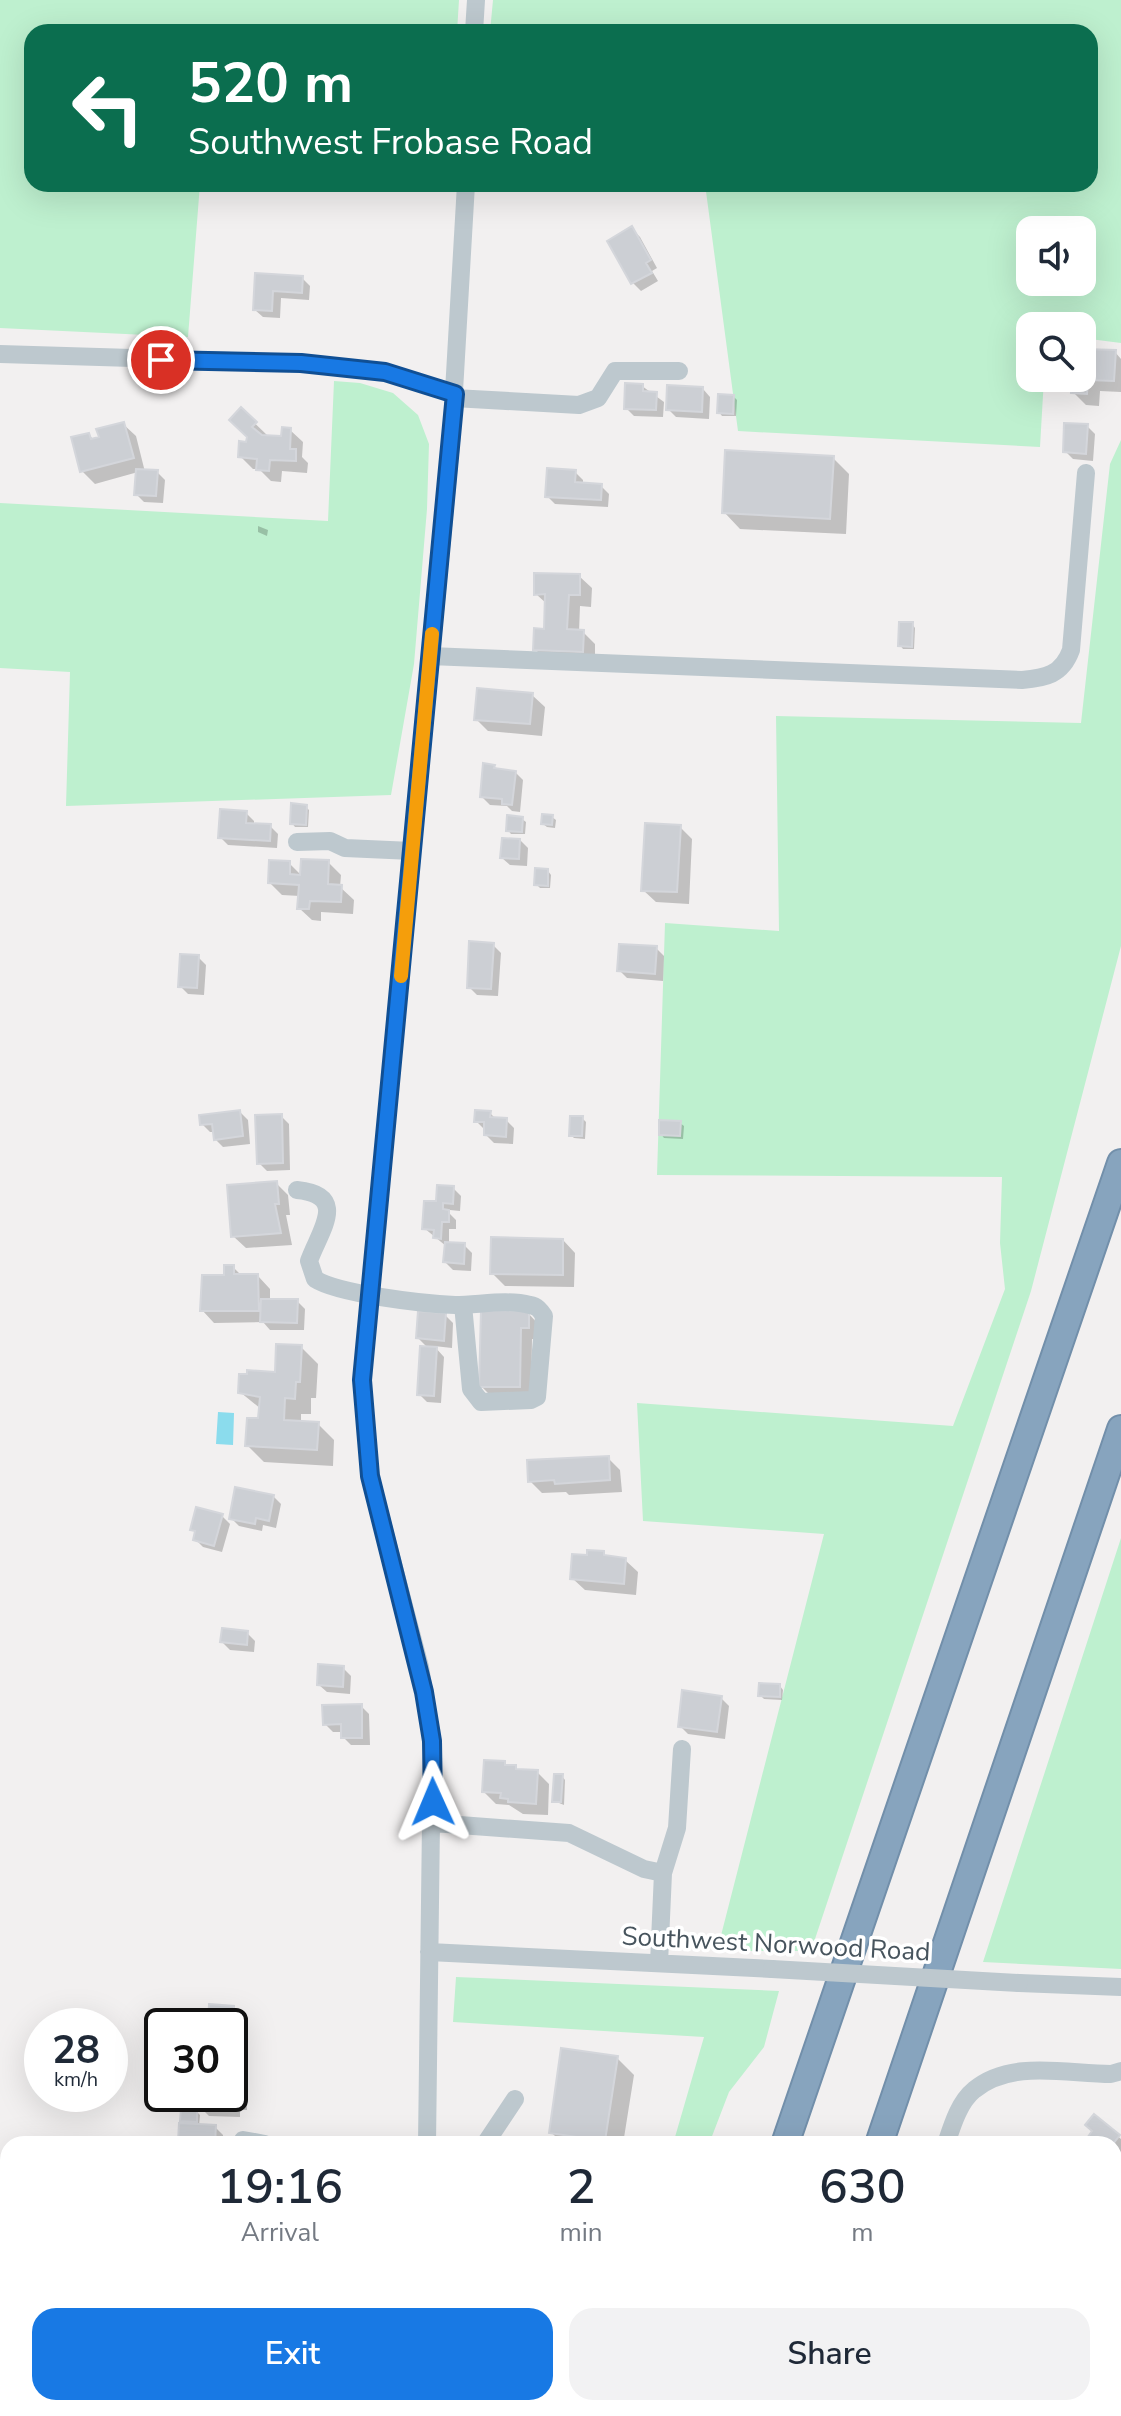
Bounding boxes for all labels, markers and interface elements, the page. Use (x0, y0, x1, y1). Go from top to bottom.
text: 520 m (188, 45, 353, 122)
icon: left (56, 56, 160, 160)
text: Southwest Frobase Road (188, 118, 593, 167)
map controls (1016, 216, 1096, 392)
button: sound (1016, 216, 1096, 296)
button: search (1016, 312, 1096, 392)
pin (127, 326, 195, 394)
icon: arrive (139, 338, 183, 382)
position arrow (391, 1760, 475, 1844)
street label: Southwest Norwood Road (621, 1918, 931, 1970)
speed limit sign: 30 (144, 2008, 248, 2112)
text: 28 (52, 2023, 100, 2077)
text: km/h (54, 2066, 98, 2093)
text: 19:16 (216, 2154, 343, 2220)
text: 2 (567, 2154, 595, 2220)
text: 630 (819, 2154, 906, 2220)
text: Arrival (241, 2215, 319, 2250)
text: min (560, 2215, 603, 2250)
text: m (851, 2215, 873, 2250)
button: Exit (32, 2308, 553, 2400)
button: Share (569, 2308, 1090, 2400)

